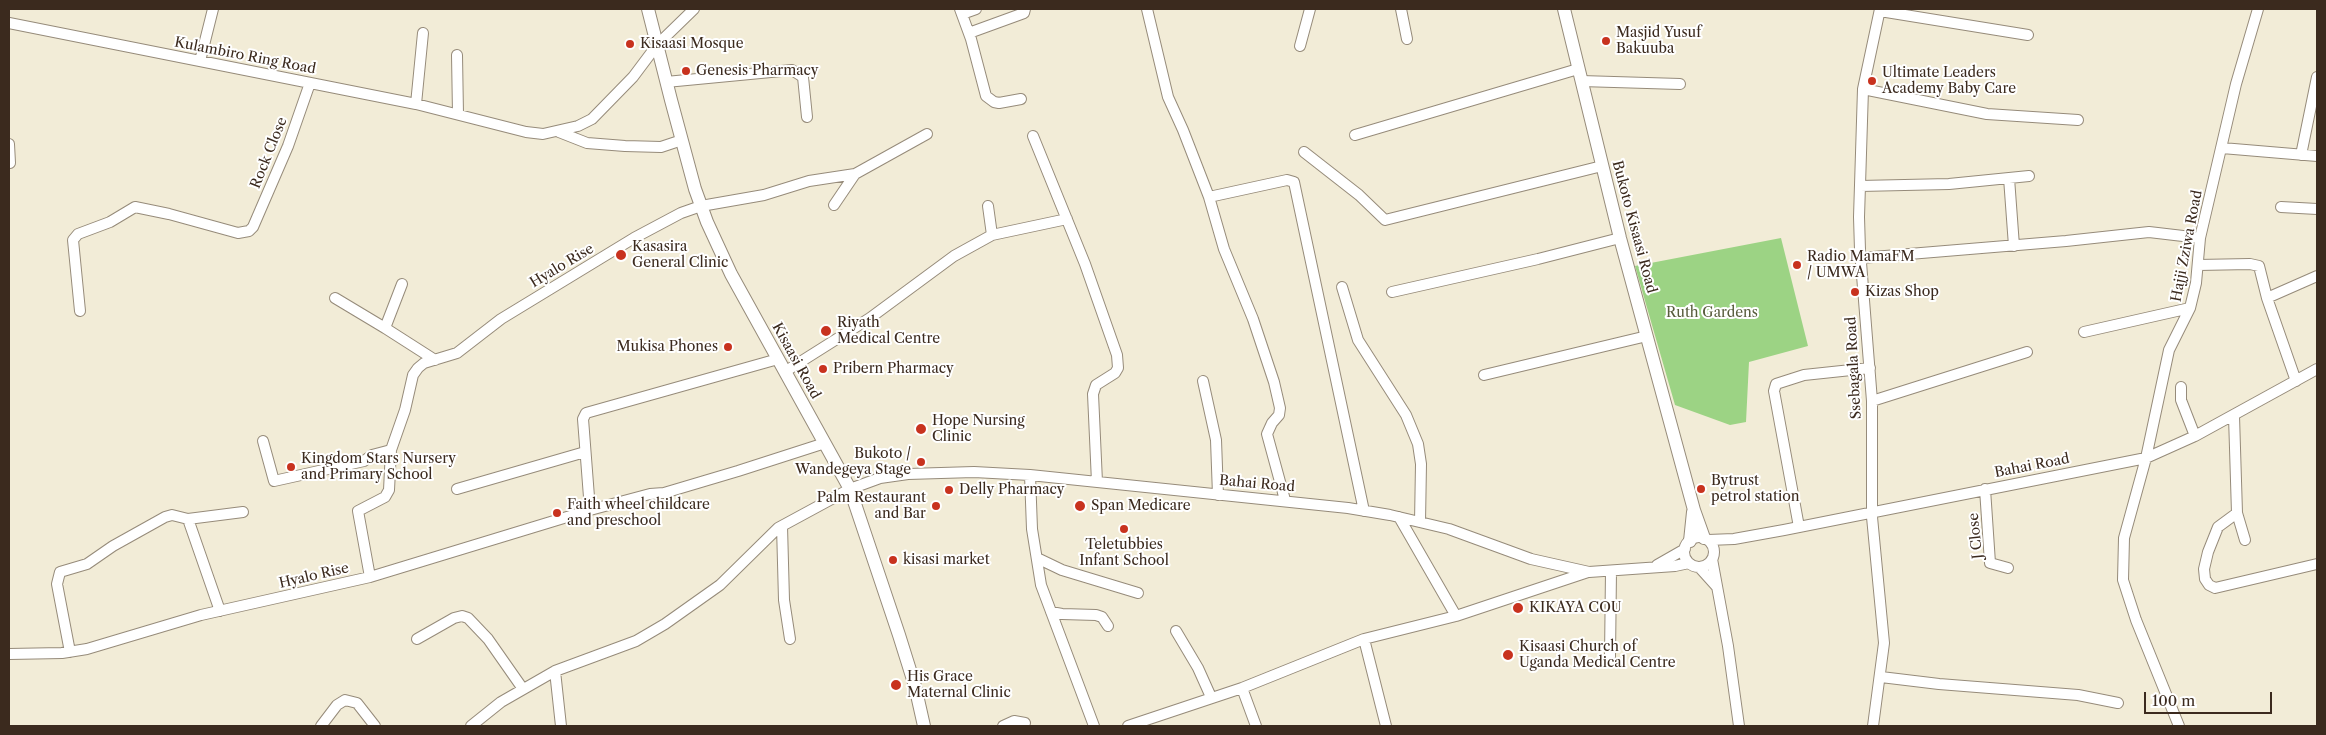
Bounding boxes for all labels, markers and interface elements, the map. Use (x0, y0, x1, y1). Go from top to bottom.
place label: Masjid Yusuf Bakuuba (1616, 25, 1701, 58)
street label: Kulambiro Ring Road (173, 34, 317, 78)
marker: Masjid Yusuf Bakuuba (1600, 35, 1612, 47)
place label: Kisaasi Mosque (640, 36, 744, 52)
marker: Kisaasi Mosque (624, 38, 636, 50)
place label: Genesis Pharmacy (696, 63, 819, 79)
marker: Genesis Pharmacy (680, 65, 692, 77)
place label: Ultimate Leaders Academy Baby Care (1882, 65, 2016, 98)
marker: Ultimate Leaders Academy Baby Care (1866, 75, 1878, 87)
street label: Rock Close (247, 115, 291, 191)
street label: Bukoto Kisaasi Road (1608, 159, 1660, 295)
street label: Hajji Zziwa Road (2168, 189, 2206, 303)
place label: Kasasira General Clinic (632, 239, 728, 272)
street label: Hyalo Rise (527, 240, 597, 292)
marker: Kasasira General Clinic (614, 248, 628, 262)
place label: Radio MamaFM / UMWA (1807, 249, 1915, 282)
marker: Radio MamaFM / UMWA (1791, 259, 1803, 271)
place label: Kizas Shop (1865, 284, 1939, 300)
marker: Kizas Shop (1849, 286, 1861, 298)
park label: Ruth Gardens (1666, 305, 1758, 321)
place label: Riyath Medical Centre (837, 315, 940, 348)
street label: Ssebagala Road (1843, 316, 1865, 420)
street label: Kisaasi Road (768, 320, 824, 402)
marker: Riyath Medical Centre (819, 324, 833, 338)
place label: Mukisa Phones (617, 339, 718, 355)
marker: Mukisa Phones (722, 341, 734, 353)
place label: Pribern Pharmacy (833, 361, 954, 377)
marker: Pribern Pharmacy (817, 363, 829, 375)
place label: Hope Nursing Clinic (932, 413, 1025, 446)
marker: Hope Nursing Clinic (914, 422, 928, 436)
place label: Bukoto / Wandegeya Stage (795, 446, 911, 478)
place label: Kingdom Stars Nursery and Primary School (301, 451, 456, 484)
street label: Bahai Road (1993, 451, 2071, 481)
marker: Bukoto / Wandegeya Stage (915, 456, 927, 468)
marker: Kingdom Stars Nursery and Primary School (285, 461, 297, 473)
street label: Bahai Road (1218, 472, 1296, 496)
place label: Bytrust petrol station (1711, 473, 1800, 506)
place label: Delly Pharmacy (959, 482, 1065, 498)
marker: Bytrust petrol station (1695, 483, 1707, 495)
marker: Delly Pharmacy (943, 484, 955, 496)
place label: Palm Restaurant and Bar (817, 490, 926, 522)
place label: Faith wheel childcare and preschool (567, 497, 710, 530)
place label: Span Medicare (1091, 498, 1191, 514)
marker: Span Medicare (1073, 499, 1087, 513)
marker: Palm Restaurant and Bar (930, 500, 942, 512)
marker: Faith wheel childcare and preschool (551, 507, 563, 519)
street label: J Close (1965, 512, 1987, 560)
marker: Teletubbies Infant School (1118, 523, 1130, 535)
place label: Teletubbies Infant School (1079, 537, 1169, 570)
place label: kisasi market (903, 552, 990, 568)
marker: kisasi market (887, 554, 899, 566)
street label: Hyalo Rise (277, 560, 351, 592)
place label: KIKAYA COU (1529, 600, 1621, 616)
marker: KIKAYA COU (1511, 601, 1525, 615)
place label: Kisaasi Church of Uganda Medical Centre (1519, 639, 1675, 672)
marker: Kisaasi Church of Uganda Medical Centre (1501, 648, 1515, 662)
place label: His Grace Maternal Clinic (907, 669, 1011, 702)
marker: His Grace Maternal Clinic (889, 678, 903, 692)
scale bar (2146, 682, 2274, 714)
text: 100 m (2152, 691, 2195, 710)

